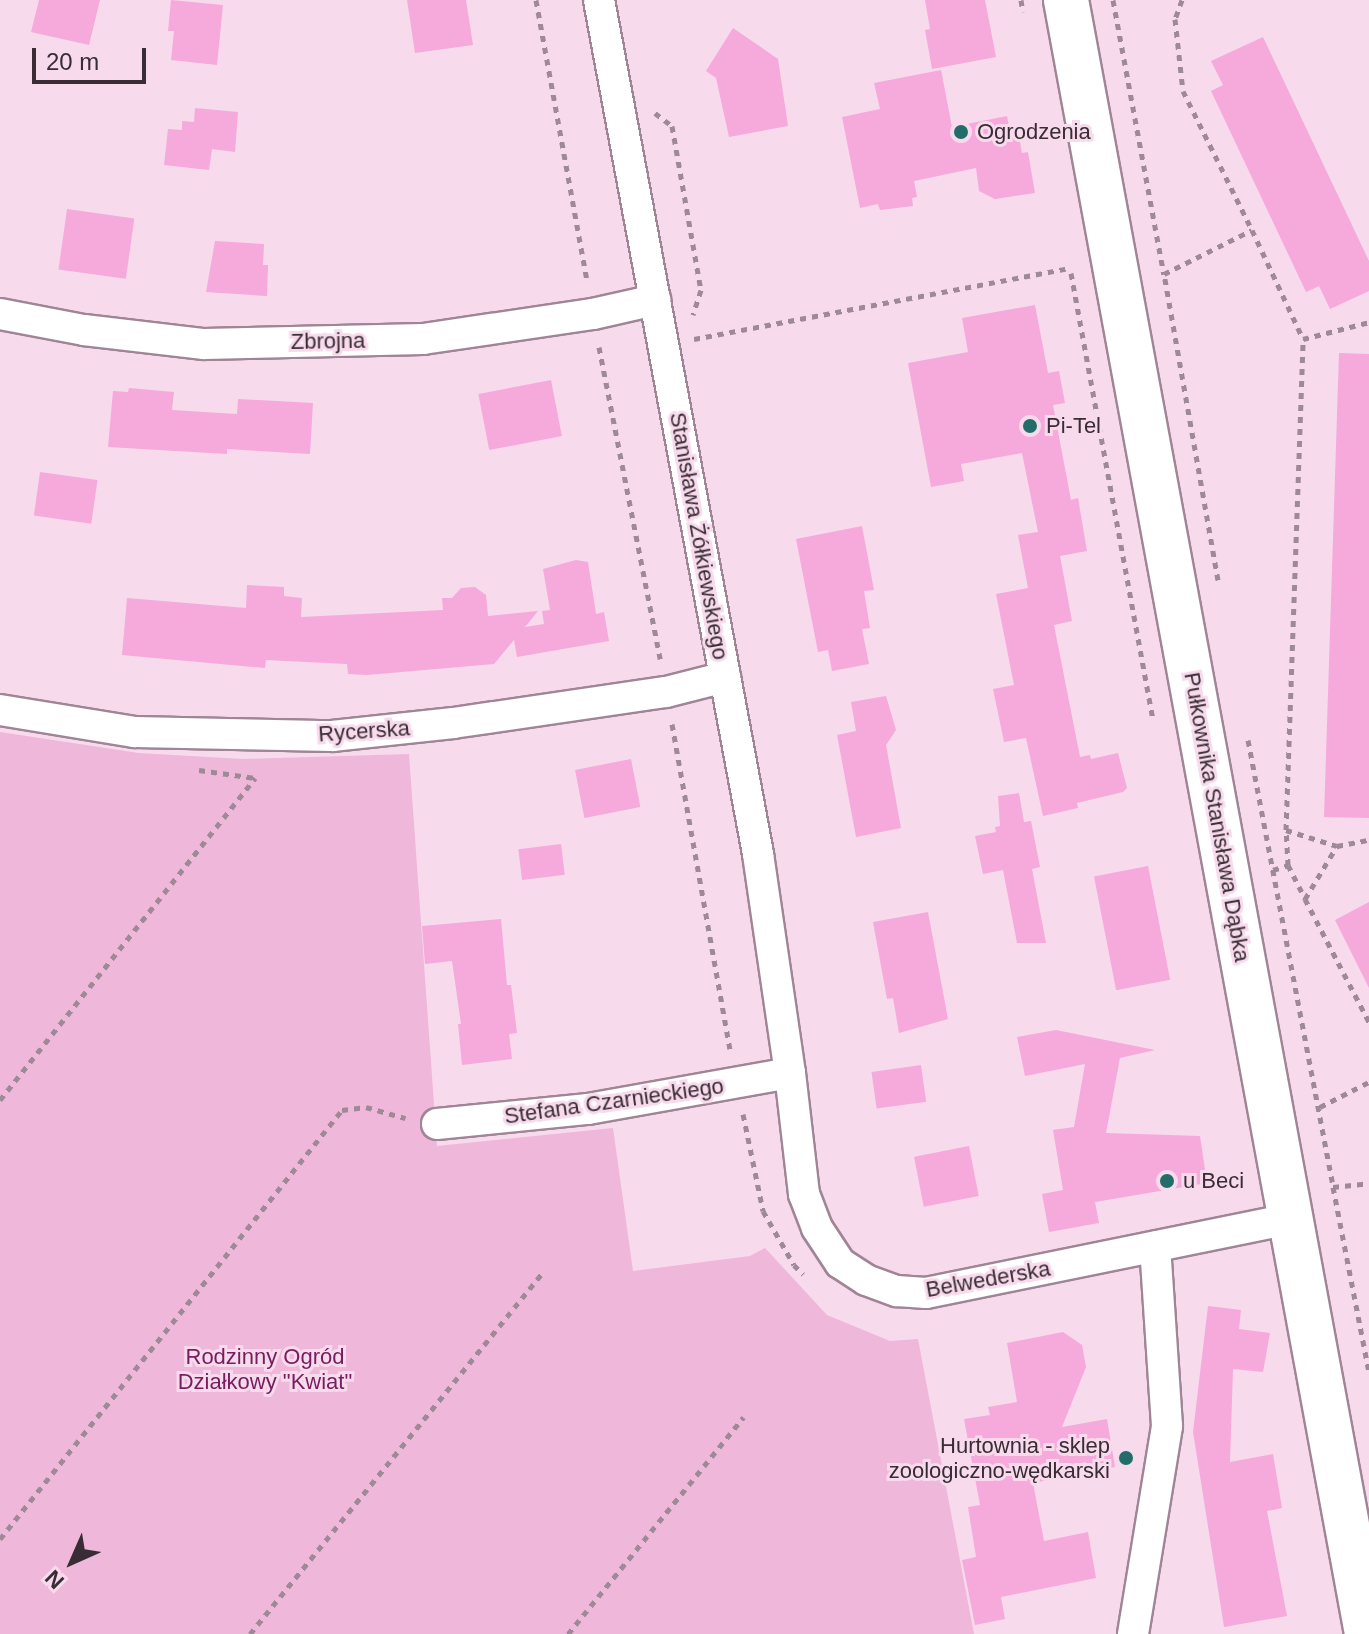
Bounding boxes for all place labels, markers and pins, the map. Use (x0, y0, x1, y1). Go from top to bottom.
place label: Ogrodzenia (977, 119, 1091, 145)
marker: Ogrodzenia (952, 123, 970, 141)
place label: Pi-Tel (1046, 413, 1101, 439)
marker: Pi-Tel (1021, 417, 1039, 435)
place label: u Beci (1183, 1168, 1244, 1194)
marker: u Beci (1158, 1172, 1176, 1190)
place label: Hurtownia - sklep zoologiczno-wędkarski (889, 1432, 1110, 1484)
marker: Hurtownia - sklep zoologiczno-wędkarski (1117, 1449, 1135, 1467)

